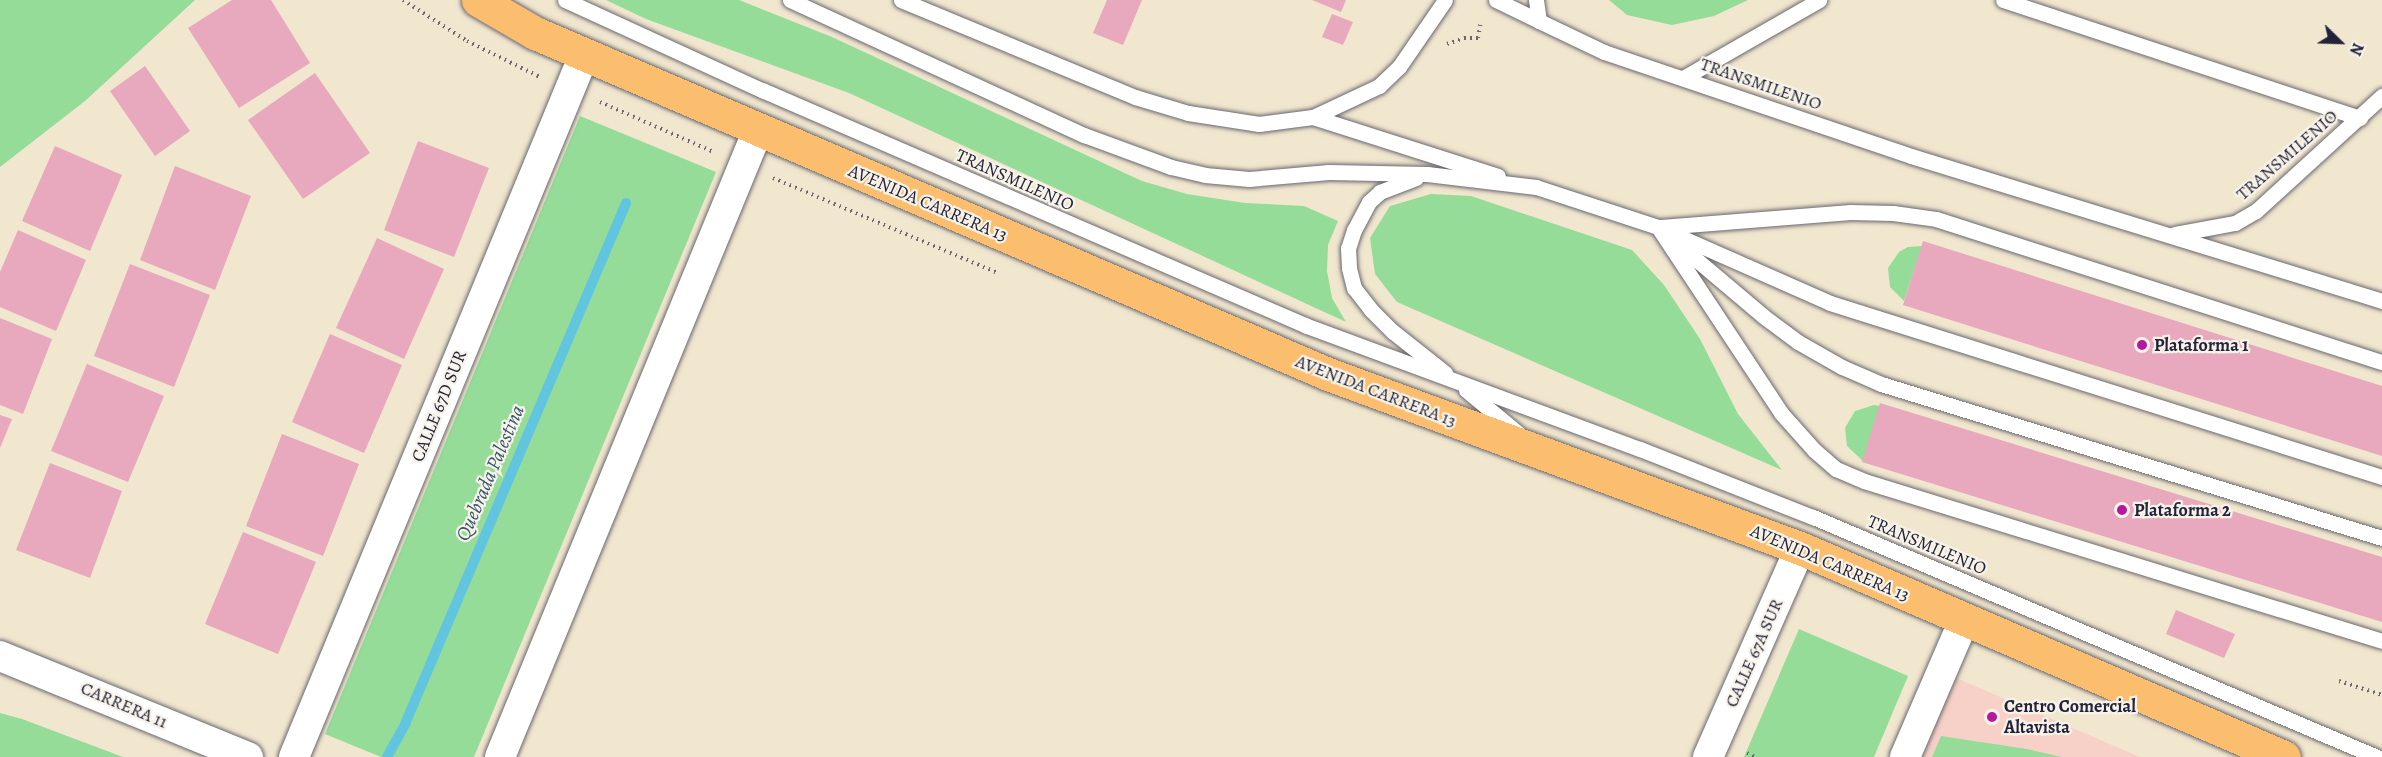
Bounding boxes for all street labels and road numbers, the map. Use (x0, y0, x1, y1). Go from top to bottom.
street label: TRANSMILENIO (1698, 53, 1824, 115)
street label: TRANSMILENIO (2232, 105, 2342, 205)
street label: TRANSMILENIO (953, 144, 1077, 216)
street label: AVENIDA CARRERA 13 (845, 160, 1011, 246)
street label: CALLE 67D SUR (407, 347, 471, 465)
street label: AVENIDA CARRERA 13 (1293, 350, 1459, 432)
street label: TRANSMILENIO (1864, 510, 1990, 580)
street label: AVENIDA CARRERA 13 (1747, 520, 1913, 606)
street label: CALLE 67A SUR (1720, 596, 1788, 710)
street label: CARRERA 11 (78, 677, 170, 733)

